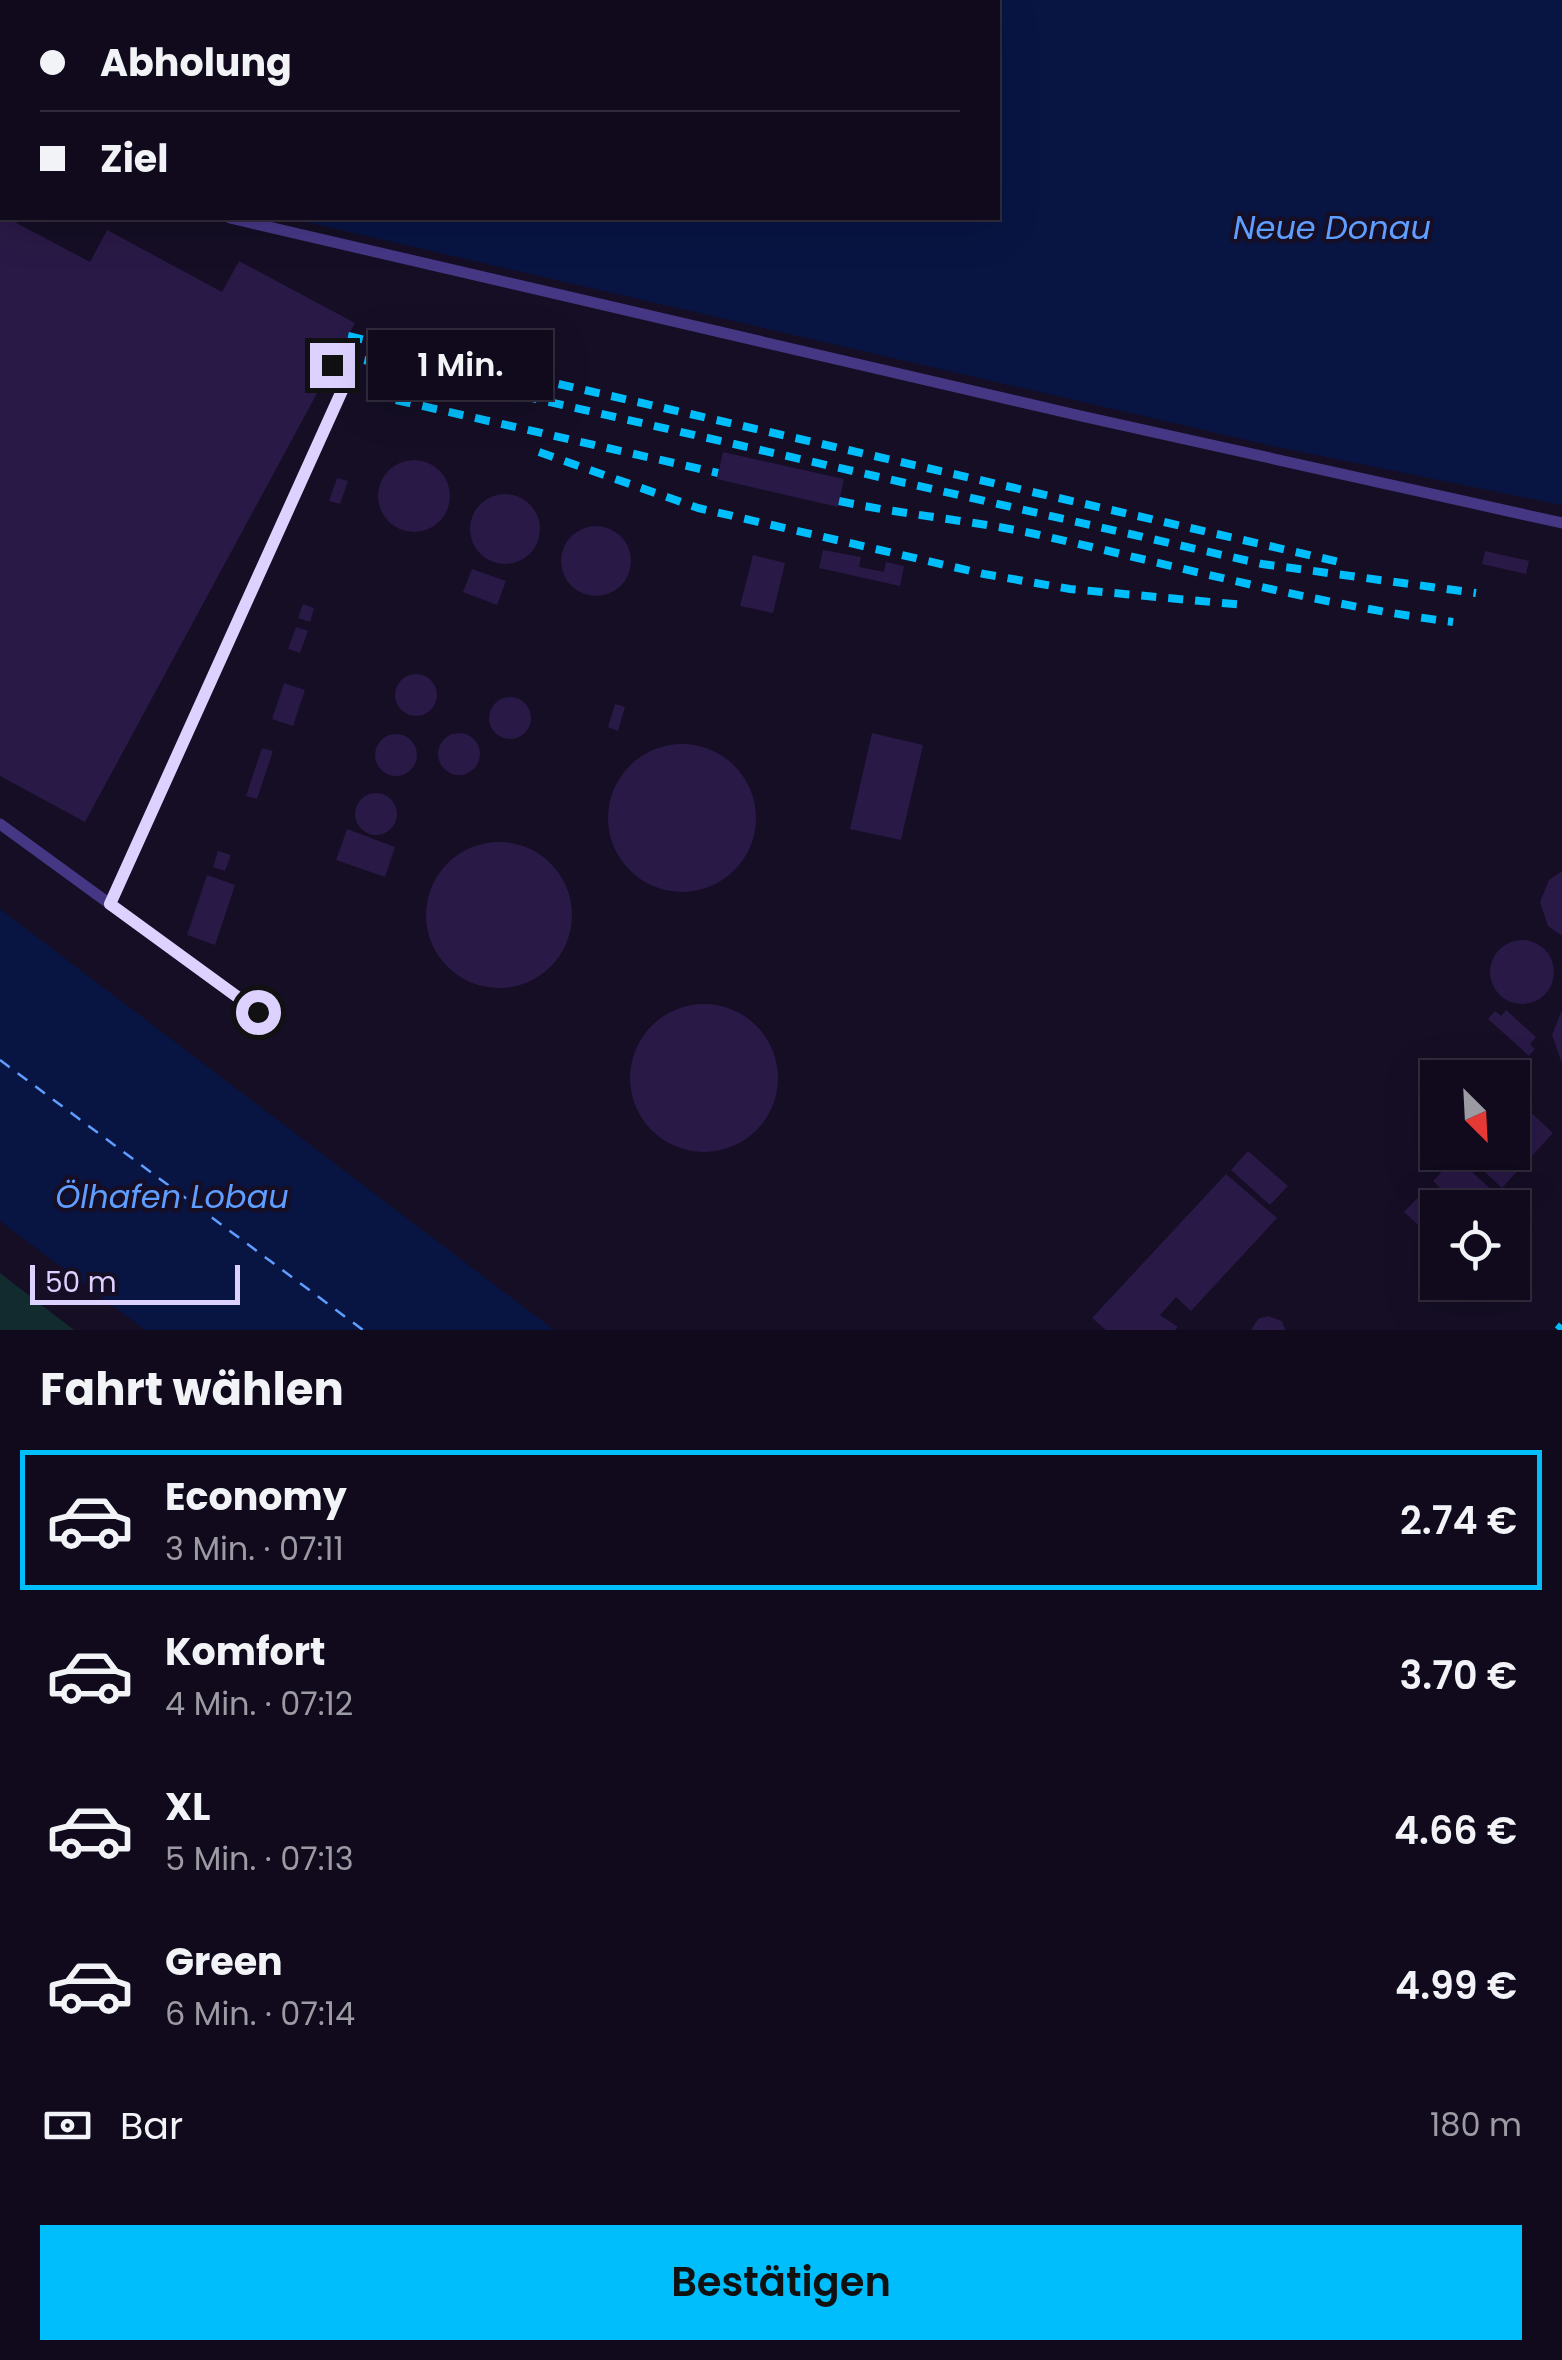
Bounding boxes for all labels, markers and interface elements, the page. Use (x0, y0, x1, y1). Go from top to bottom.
text: Abholung (100, 36, 292, 89)
text: Ziel (100, 132, 168, 185)
water label: Neue Donau (1233, 205, 1431, 250)
callout: 1 Min. (367, 330, 552, 400)
text: 1 Min. (417, 342, 504, 387)
route end (310, 343, 355, 388)
route start (236, 990, 281, 1035)
north arrow (1420, 1060, 1530, 1170)
map controls (1420, 1060, 1530, 1300)
water label: Ölhafen Lobau (55, 1174, 289, 1219)
button: locate (1420, 1190, 1530, 1300)
scale bar (30, 1260, 240, 1304)
text: 50 m (45, 1263, 116, 1302)
text: Fahrt wählen (40, 1358, 344, 1421)
text: Economy (165, 1470, 347, 1523)
icon: car (45, 1475, 135, 1565)
text: 2.74 € (1400, 1494, 1517, 1547)
text: 3 Min. · 07:11 (165, 1526, 344, 1571)
text: Komfort (165, 1625, 326, 1678)
icon: car (45, 1630, 135, 1720)
text: 3.70 € (1400, 1649, 1517, 1702)
text: 4 Min. · 07:12 (165, 1681, 353, 1726)
text: XL (165, 1780, 210, 1833)
icon: car (45, 1785, 135, 1875)
text: 4.66 € (1394, 1804, 1517, 1857)
text: 5 Min. · 07:13 (165, 1836, 354, 1881)
text: Green (165, 1935, 283, 1988)
icon: car (45, 1940, 135, 2030)
text: 4.99 € (1395, 1959, 1517, 2012)
text: 6 Min. · 07:14 (165, 1991, 355, 2036)
icon: cash (40, 2098, 95, 2153)
text: Bar (120, 2099, 183, 2152)
text: 180 m (1430, 2102, 1522, 2147)
button: Bestätigen (40, 2225, 1522, 2340)

